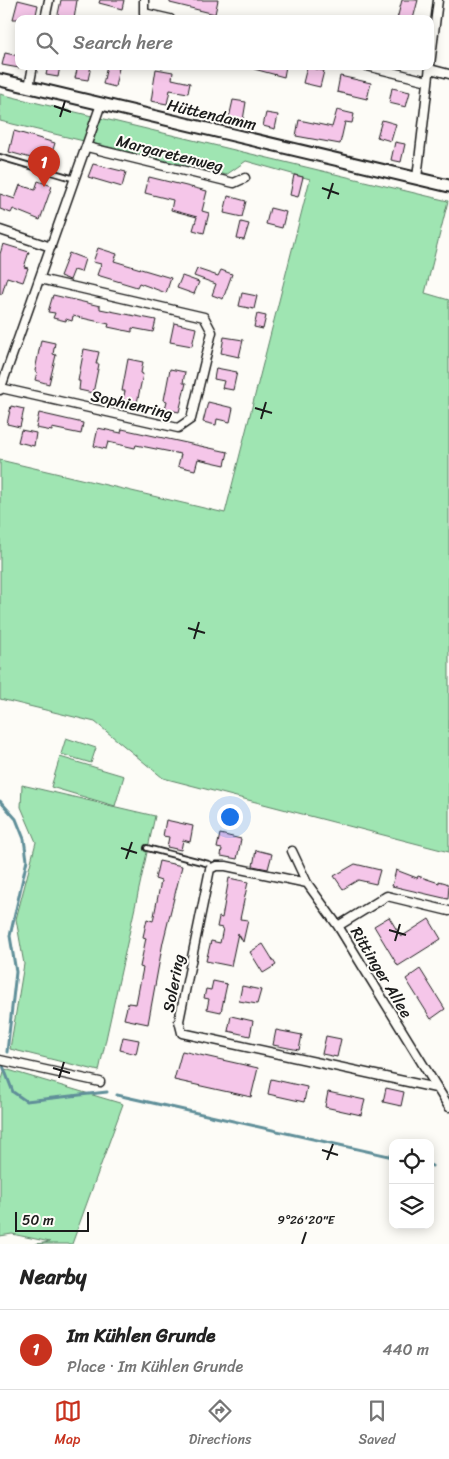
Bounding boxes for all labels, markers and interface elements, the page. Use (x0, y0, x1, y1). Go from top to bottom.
search box (15, 15, 434, 70)
text: Search here (73, 26, 173, 59)
icon: search (33, 29, 61, 57)
street label: Hüttendamm (164, 90, 259, 139)
street label: Margaretenweg (113, 126, 226, 181)
pin: 1 (28, 146, 60, 187)
street label: Sophienring (88, 381, 176, 428)
your location (217, 804, 243, 830)
street label: Rittinger Allee (343, 921, 421, 1024)
street label: Solering (154, 952, 193, 1015)
map controls (389, 1139, 434, 1229)
button: locate (389, 1139, 434, 1184)
button: layers (389, 1184, 434, 1229)
text: 50 m (22, 1208, 54, 1233)
scale bar (15, 1209, 89, 1232)
text: 9°26'20"E (278, 1209, 336, 1231)
text: Nearby (20, 1258, 86, 1296)
text: Im Kühlen Grunde (67, 1319, 215, 1352)
text: 1 (33, 1335, 39, 1364)
text: 440 m (382, 1335, 429, 1364)
text: Place · Im Kühlen Grunde (67, 1352, 243, 1381)
tab: Map (54, 1397, 82, 1452)
tab: Directions (189, 1397, 251, 1452)
tab: Saved (359, 1397, 395, 1452)

